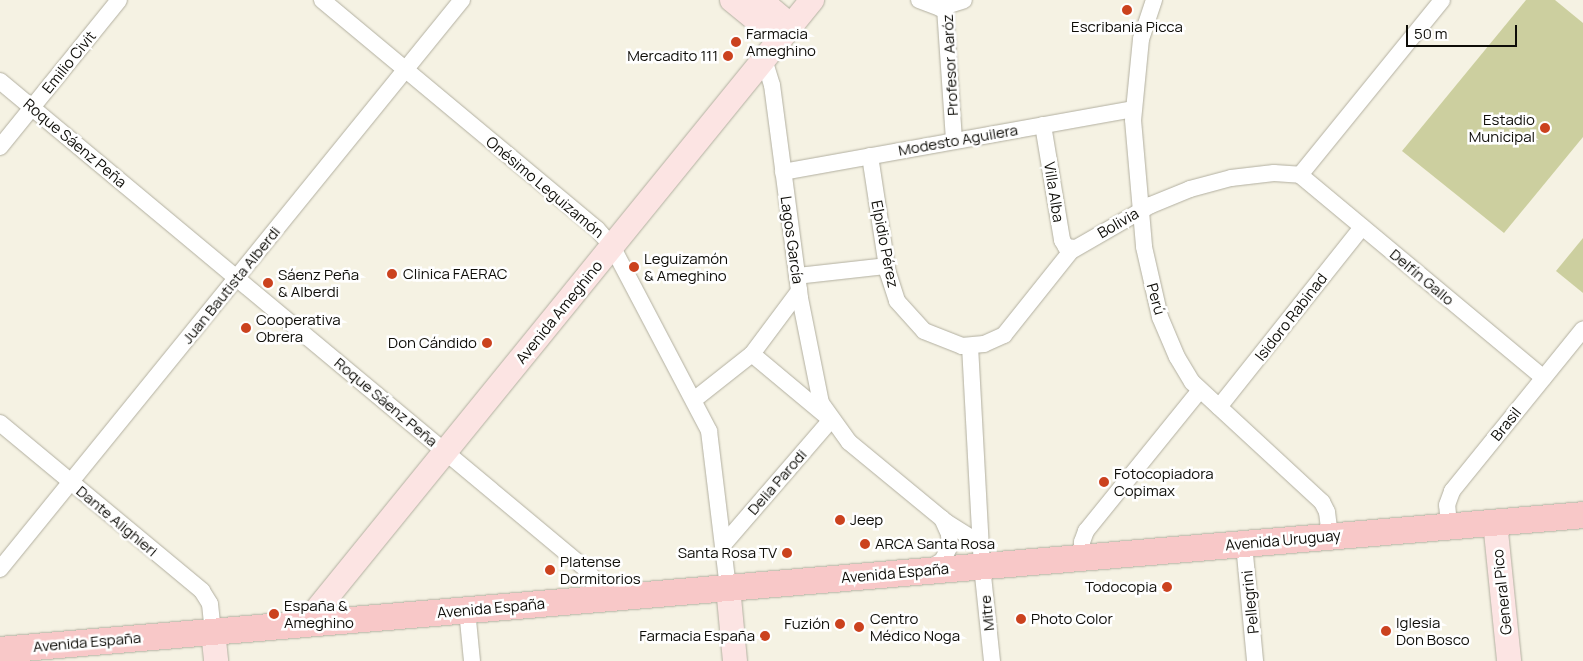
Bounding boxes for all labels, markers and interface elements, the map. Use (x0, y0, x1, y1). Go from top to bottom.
marker: Escribania Picca (1121, 4, 1133, 16)
street label: Profesor Aaróz (938, 14, 962, 116)
scale bar (1408, 15, 1519, 47)
place label: Escribania Picca (1071, 18, 1183, 36)
text: 50 m (1414, 23, 1448, 44)
place label: Farmacia Ameghino (746, 24, 816, 59)
street label: Emilio Civit (38, 27, 100, 97)
marker: Farmacia Ameghino (730, 36, 742, 48)
place label: Mercadito 111 (627, 47, 718, 65)
marker: Mercadito 111 (722, 50, 734, 62)
street label: Roque Sáenz Peña (20, 95, 130, 191)
place label: Estadio Municipal (1469, 110, 1535, 145)
street label: Modesto Aguilera (897, 121, 1019, 159)
marker: Estadio Municipal (1539, 122, 1551, 134)
street label: Onésimo Leguizamón (482, 132, 608, 242)
street label: Villa Alba (1040, 161, 1068, 223)
street label: Lagos García (777, 195, 807, 285)
street label: Elpidio Pérez (868, 199, 902, 289)
street label: Bolivia (1094, 204, 1142, 242)
street label: Juan Bautista Alberdi (178, 223, 284, 347)
street label: Delfín Gallo (1386, 245, 1458, 309)
place label: Leguizamón & Ameghino (644, 249, 728, 284)
street label: Avenida Ameghino (512, 257, 606, 367)
marker: Leguizamón & Ameghino (628, 261, 640, 273)
place label: Sáenz Peña & Alberdi (278, 265, 359, 300)
place label: Clinica FAERAC (403, 265, 508, 283)
marker: Clinica FAERAC (385, 267, 399, 281)
street label: Isidoro Rabinad (1251, 270, 1331, 364)
marker: Sáenz Peña & Alberdi (262, 277, 274, 289)
street label: Perú (1143, 281, 1169, 317)
place label: Cooperativa Obrera (256, 310, 341, 345)
marker: Cooperativa Obrera (240, 322, 252, 334)
place label: Don Cándido (388, 334, 477, 352)
marker: Don Cándido (481, 337, 493, 349)
street label: Roque Sáenz Peña (331, 354, 441, 450)
street label: Brasil (1487, 404, 1525, 444)
street label: Delia Parodi (744, 446, 810, 518)
place label: Fotocopiadora Copimax (1114, 464, 1214, 499)
marker: Fotocopiadora Copimax (1098, 476, 1110, 488)
street label: Dante Alighieri (73, 482, 161, 560)
place label: Jeep (850, 511, 883, 529)
marker: Jeep (834, 514, 846, 526)
street label: Avenida Uruguay (1225, 526, 1341, 554)
place label: ARCA Santa Rosa (875, 535, 995, 553)
marker: ARCA Santa Rosa (859, 538, 871, 550)
place label: Santa Rosa TV (678, 544, 777, 562)
marker: Santa Rosa TV (781, 547, 793, 559)
street label: General Pico (1489, 548, 1515, 636)
place label: Platense Dormitorios (560, 552, 641, 587)
street label: Avenida España (840, 559, 950, 587)
marker: Platense Dormitorios (544, 564, 556, 576)
street label: Pellegrini (1238, 569, 1262, 635)
place label: Todocopia (1085, 578, 1157, 596)
marker: Todocopia (1161, 581, 1173, 593)
street label: Avenida España (436, 594, 546, 622)
street label: Mitre (976, 594, 998, 632)
place label: España & Ameghino (284, 596, 354, 631)
marker: España & Ameghino (268, 608, 280, 620)
place label: Centro Médico Noga (870, 609, 960, 644)
place label: Photo Color (1031, 610, 1113, 628)
marker: Photo Color (1015, 613, 1027, 625)
place label: Iglesia Don Bosco (1396, 613, 1470, 648)
place label: Fuzión (784, 615, 830, 633)
marker: Fuzión (834, 618, 846, 630)
marker: Centro Médico Noga (852, 620, 866, 634)
marker: Iglesia Don Bosco (1380, 625, 1392, 637)
place label: Farmacia España (639, 627, 755, 645)
street label: Avenida España (32, 628, 142, 656)
marker: Farmacia España (759, 630, 771, 642)

